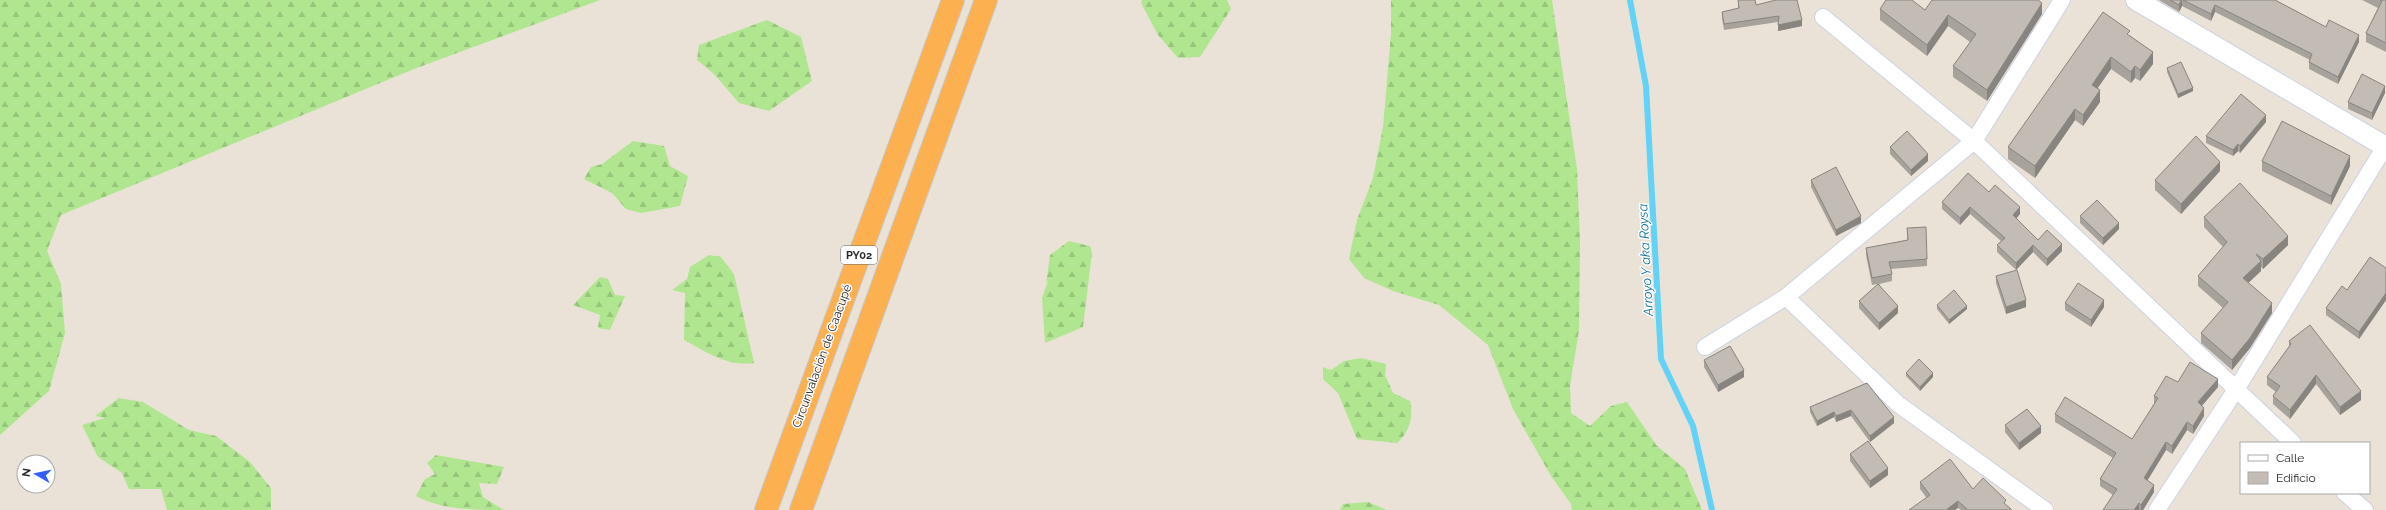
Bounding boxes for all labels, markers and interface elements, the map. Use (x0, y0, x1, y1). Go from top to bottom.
water label: Arroyo Y aka Roysa (1635, 203, 1656, 318)
road number: PY02 (841, 246, 877, 264)
street label: Circunvalación de Caacupé (790, 282, 854, 430)
legend (2240, 442, 2370, 494)
text: Calle (2276, 451, 2304, 465)
north arrow (16, 454, 56, 494)
text: N (20, 467, 34, 478)
text: Edificio (2276, 471, 2316, 485)

